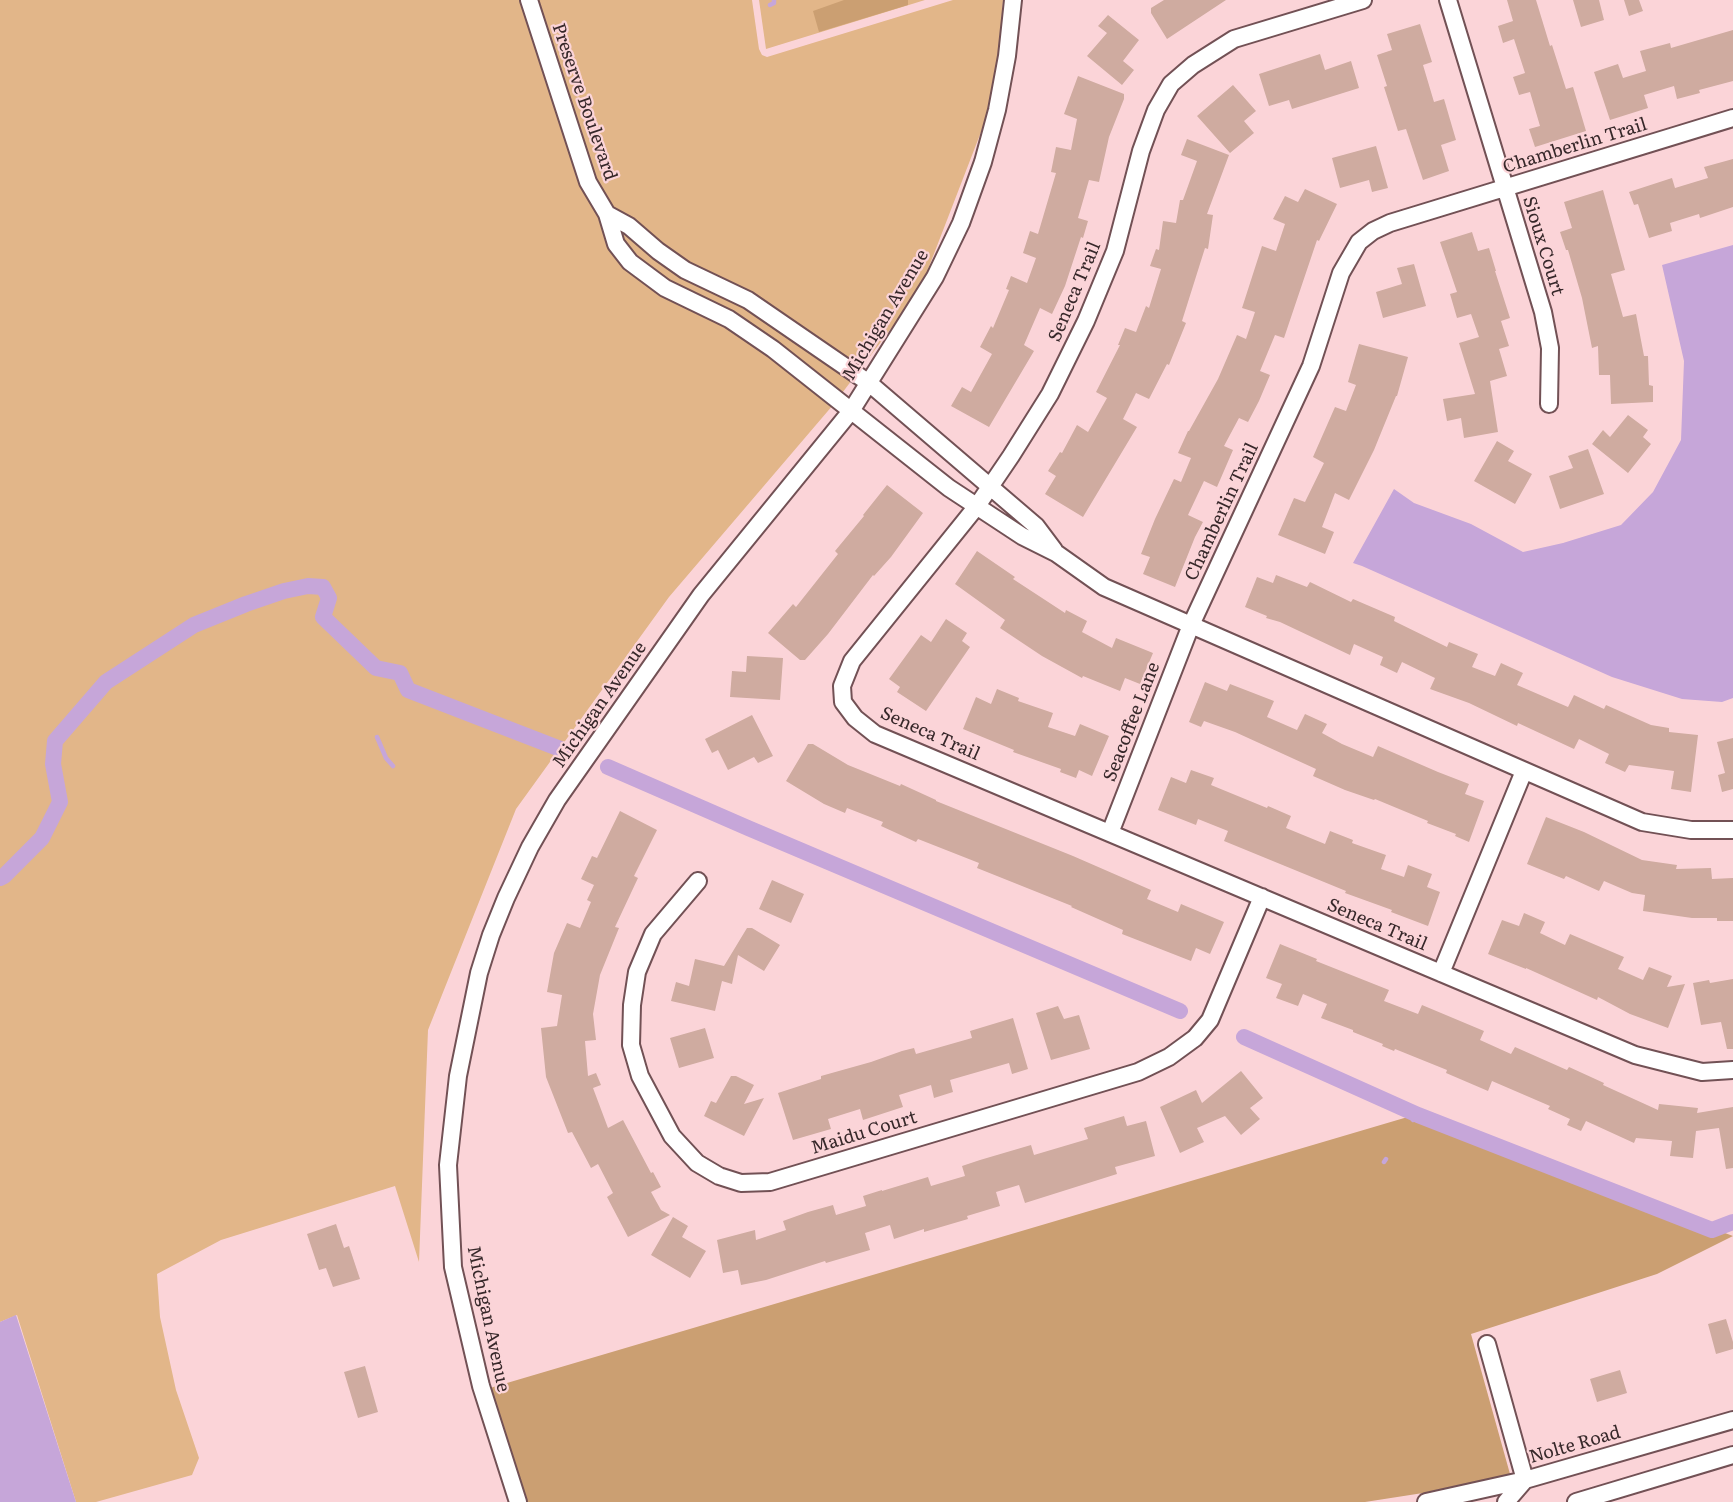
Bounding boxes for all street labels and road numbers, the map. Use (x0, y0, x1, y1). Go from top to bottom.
street label: Preserve Boulevard (547, 20, 621, 184)
street label: Chamberlin Trail (1500, 114, 1650, 178)
street label: Sioux Court (1518, 194, 1568, 298)
street label: Seneca Trail (1044, 239, 1106, 345)
street label: Michigan Avenue (838, 246, 934, 384)
street label: Chamberlin Trail (1181, 440, 1263, 584)
street label: Michigan Avenue (548, 638, 652, 772)
street label: Seacoffee Lane (1099, 659, 1165, 785)
street label: Seneca Trail (877, 702, 983, 766)
street label: Seneca Trail (1324, 894, 1430, 956)
street label: Maidu Court (809, 1107, 919, 1159)
street label: Michigan Avenue (462, 1244, 514, 1394)
street label: Nolte Road (1527, 1422, 1623, 1468)

